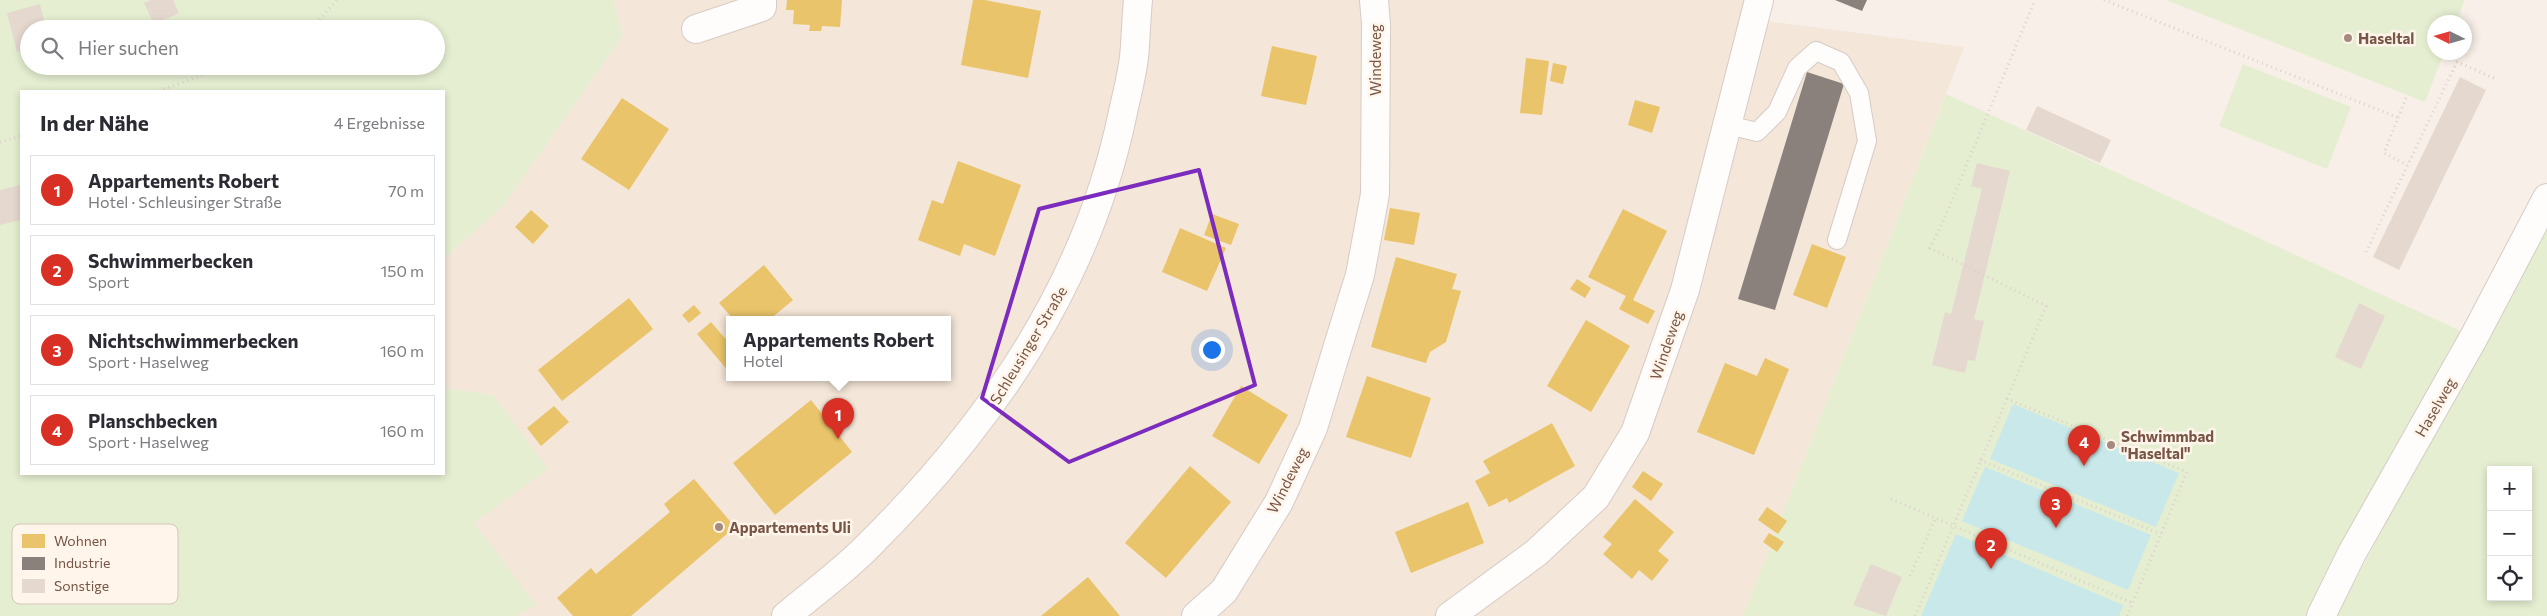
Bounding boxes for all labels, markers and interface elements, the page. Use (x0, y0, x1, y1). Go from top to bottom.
north arrow (2427, 15, 2472, 60)
search box (20, 20, 445, 75)
street label: Windeweg (1366, 24, 1384, 96)
place label: Haseltal (2358, 29, 2414, 47)
marker: Haseltal (2342, 32, 2354, 44)
icon: search (38, 34, 66, 62)
text: Hier suchen (78, 36, 179, 59)
text: In der Nähe (40, 110, 149, 135)
text: 4 Ergebnisse (334, 113, 425, 132)
text: Appartements Robert (88, 169, 279, 192)
text: 1 (53, 181, 61, 200)
text: 70 m (388, 181, 424, 200)
text: Hotel · Schleusinger Straße (88, 192, 282, 211)
text: Schwimmerbecken (88, 249, 253, 272)
text: 2 (52, 261, 62, 280)
text: 150 m (381, 261, 424, 280)
text: Sport (88, 272, 129, 291)
street label: Schleusinger Straße (986, 283, 1070, 407)
street label: Windeweg (1646, 308, 1686, 382)
popup (726, 316, 951, 381)
text: Appartements Robert (743, 328, 934, 351)
text: Nichtschwimmerbecken (88, 329, 299, 352)
your location (1199, 337, 1225, 363)
text: 3 (52, 341, 62, 360)
text: 160 m (380, 341, 424, 360)
text: Hotel (743, 351, 783, 370)
text: Sport · Haselweg (88, 352, 209, 371)
street label: Haselweg (2411, 374, 2459, 440)
pin: 1 (822, 398, 854, 439)
text: Planschbecken (88, 409, 217, 432)
text: 4 (52, 421, 62, 440)
text: 160 m (380, 421, 424, 440)
pin: 4 (2068, 425, 2100, 466)
place label: Schwimmbad "Haseltal" (2121, 427, 2214, 462)
text: Sport · Haselweg (88, 432, 209, 451)
marker: Schwimmbad "Haseltal" (2105, 439, 2117, 451)
street label: Windeweg (1263, 444, 1311, 516)
map controls (2487, 466, 2532, 601)
button: + (2487, 466, 2532, 511)
pin: 3 (2040, 487, 2072, 528)
button: − (2487, 511, 2532, 556)
place label: Appartements Uli (729, 518, 851, 536)
marker: Appartements Uli (713, 521, 725, 533)
legend (12, 524, 178, 604)
pin: 2 (1975, 528, 2007, 569)
text: Wohnen (54, 532, 107, 549)
text: Industrie (54, 554, 111, 571)
button: locate (2487, 556, 2532, 601)
text: Sonstige (54, 577, 109, 594)

